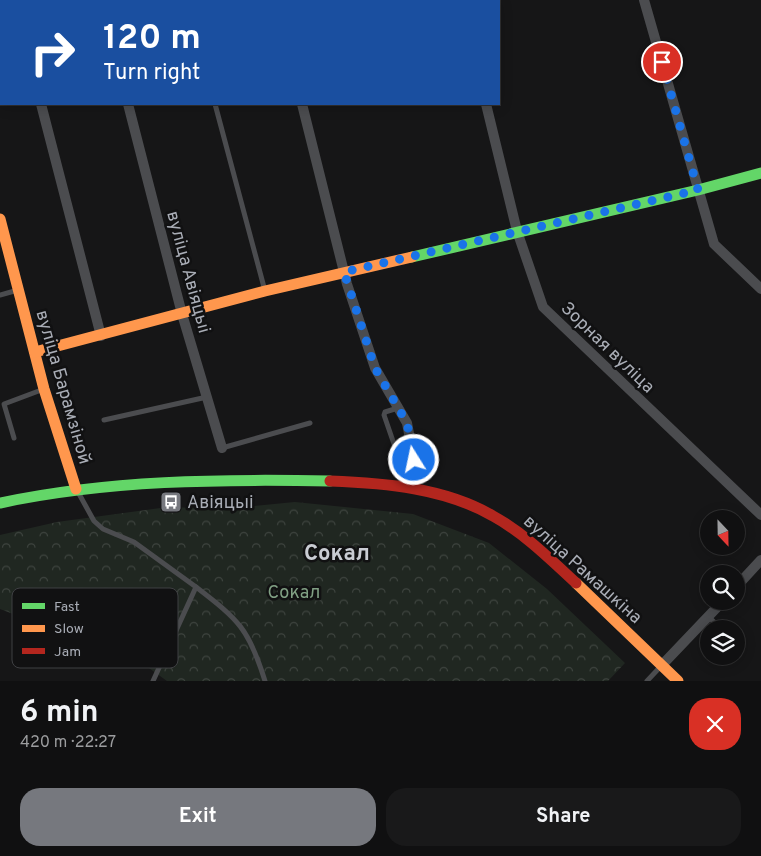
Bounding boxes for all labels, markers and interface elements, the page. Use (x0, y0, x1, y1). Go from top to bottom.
text: 120 m (103, 17, 201, 61)
icon: right (20, 20, 85, 85)
pin (641, 41, 683, 83)
icon: arrive (648, 48, 676, 76)
text: Turn right (103, 60, 200, 87)
street label: вуліца Авіяцыі (160, 209, 215, 336)
street label: Зорная вуліца (555, 297, 659, 399)
street label: вуліца Барамзіной (30, 308, 96, 467)
position arrow (387, 433, 439, 485)
bus stop icon: Авіяцыі (159, 490, 183, 514)
place label: Авіяцыі (187, 492, 254, 515)
north arrow (700, 510, 745, 555)
map controls (700, 510, 745, 665)
street label: вуліца Рамашкіна (518, 511, 646, 630)
district label: Сокал (304, 541, 370, 568)
button: search (700, 565, 745, 610)
park label: Сокал (268, 582, 320, 605)
legend (12, 588, 178, 668)
text: Fast (54, 599, 80, 616)
button: layers (700, 620, 745, 665)
text: Slow (54, 621, 84, 638)
text: Jam (54, 644, 81, 661)
text: 6 min (20, 695, 98, 732)
button: close (689, 698, 741, 750)
text: 420 m · 22:27 (20, 733, 116, 753)
button: Exit (20, 788, 376, 846)
button: Share (386, 788, 741, 846)

